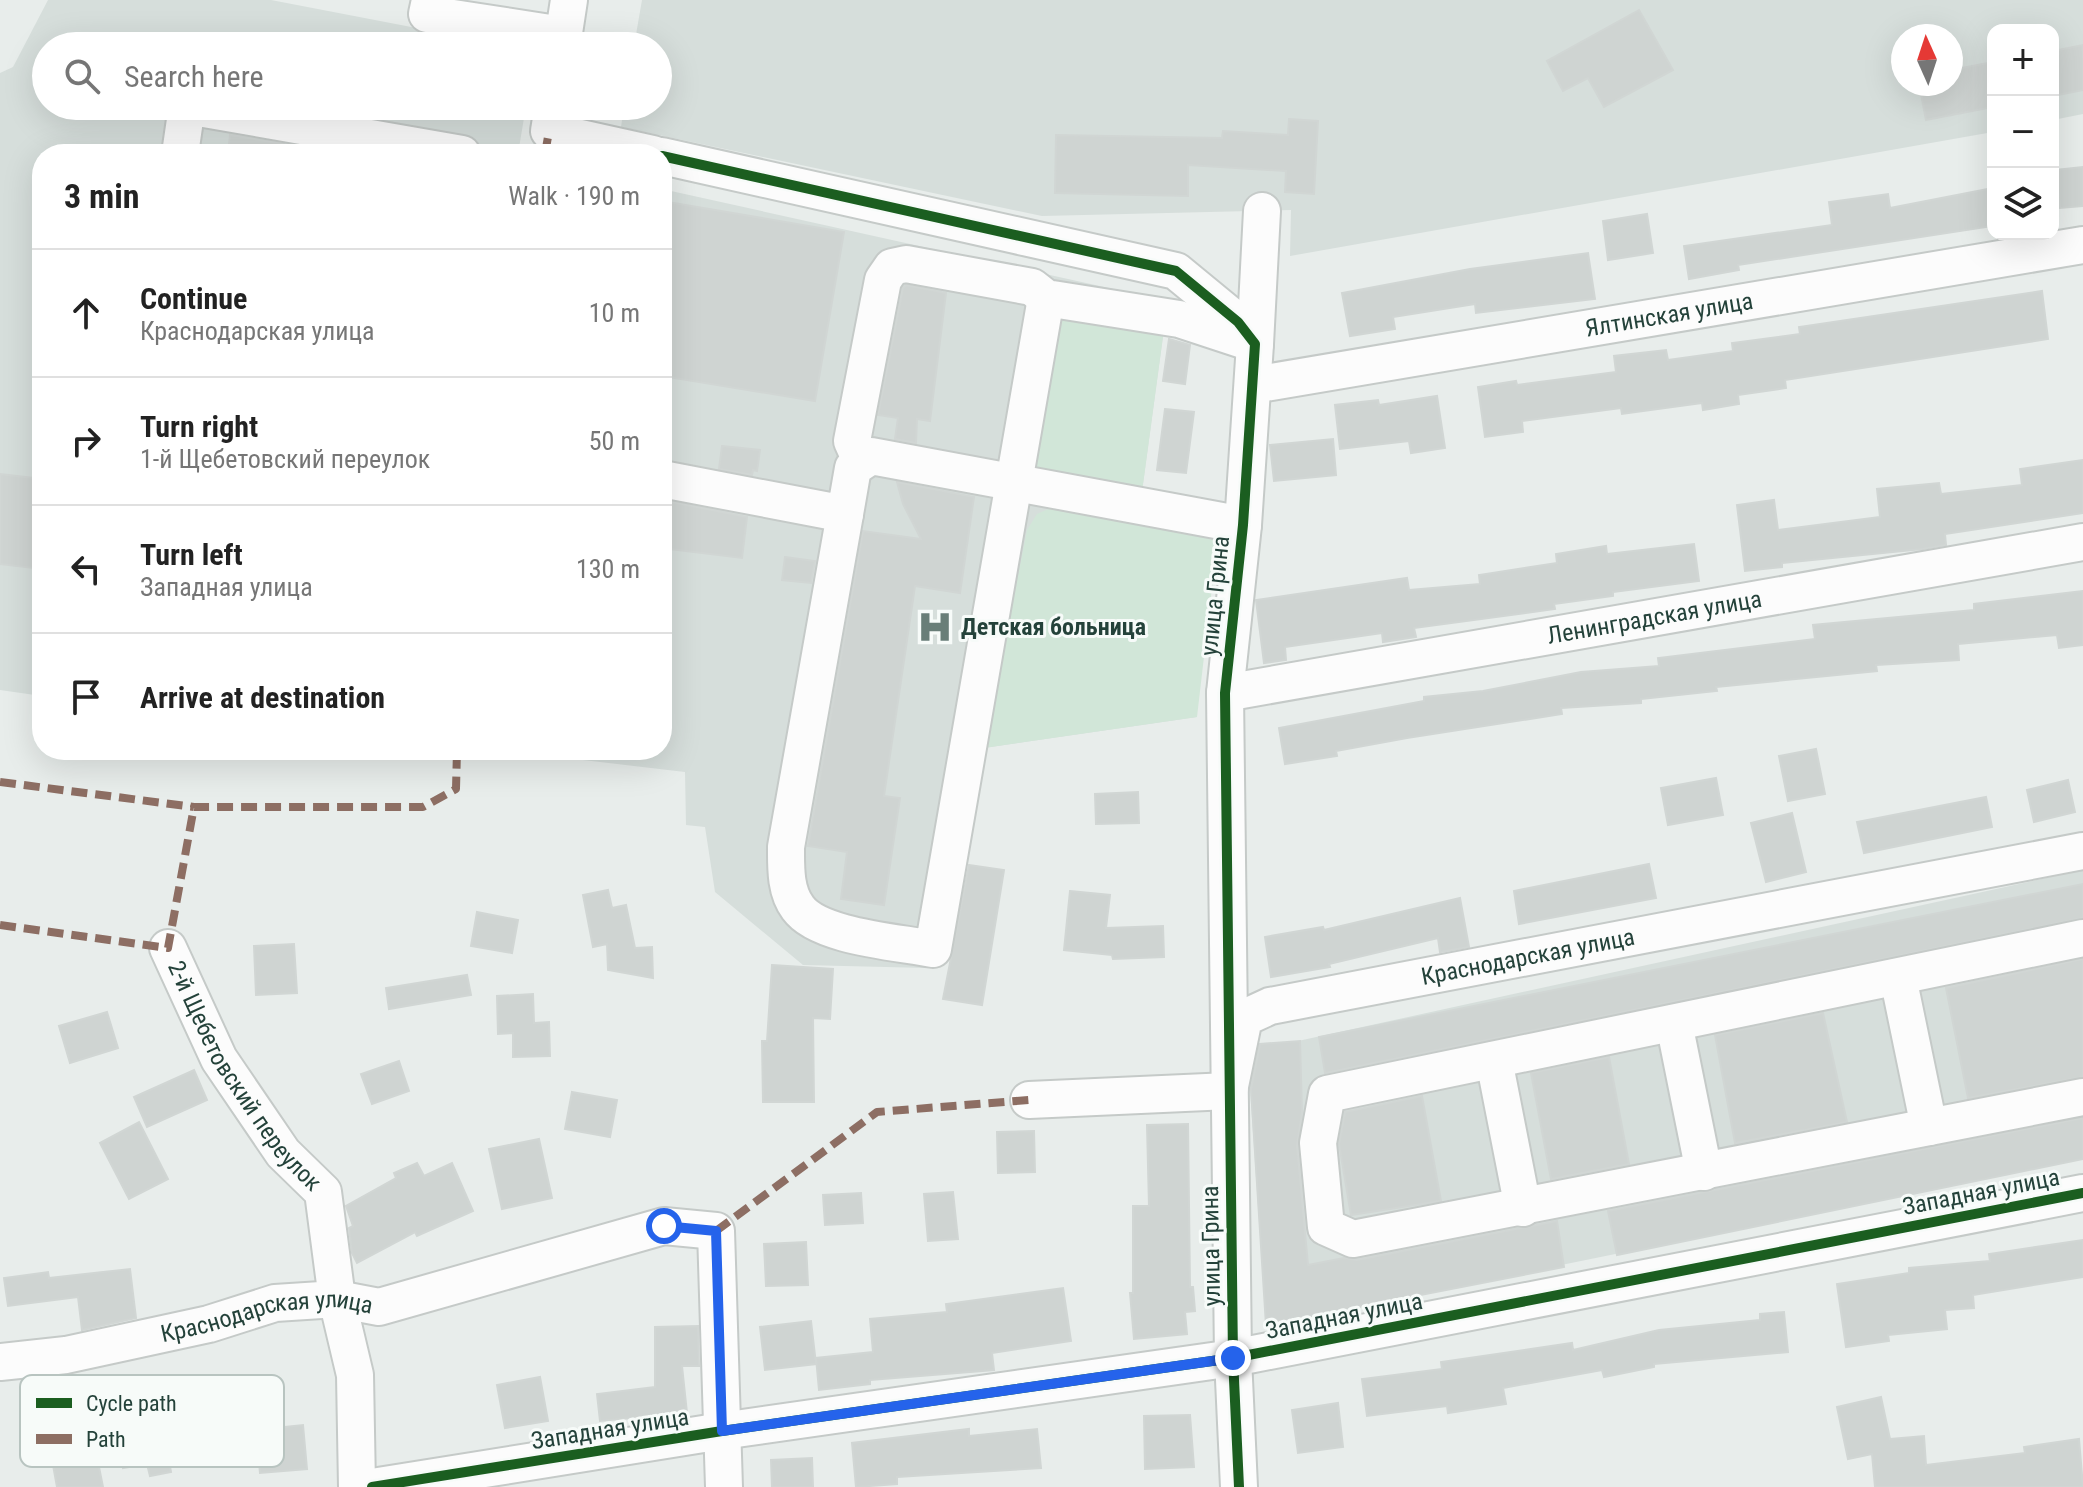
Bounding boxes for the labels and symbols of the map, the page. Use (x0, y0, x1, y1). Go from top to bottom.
north arrow (1891, 24, 1963, 96)
street label: Ялтинская улица (1583, 287, 1755, 343)
street label: улица Грина (1195, 535, 1235, 657)
street label: Ленинградская улица (1545, 585, 1764, 650)
hospital icon: Детская больница (916, 608, 954, 646)
place label: Детская больница (961, 613, 1146, 641)
street label: Краснодарская улица (1419, 923, 1637, 991)
street label: 2-й Щебетовский переулок (162, 957, 328, 1197)
street label: Западная улица (1900, 1163, 2062, 1221)
street label: улица Грина (1196, 1185, 1226, 1307)
route start (646, 1208, 682, 1244)
street label: Краснодарская улица (158, 1285, 375, 1348)
street label: Западная улица (1263, 1287, 1425, 1345)
route end (1215, 1340, 1251, 1376)
legend (20, 1375, 284, 1467)
text: Cycle path (86, 1391, 177, 1416)
street label: Западная улица (529, 1403, 691, 1455)
text: Path (86, 1427, 126, 1452)

